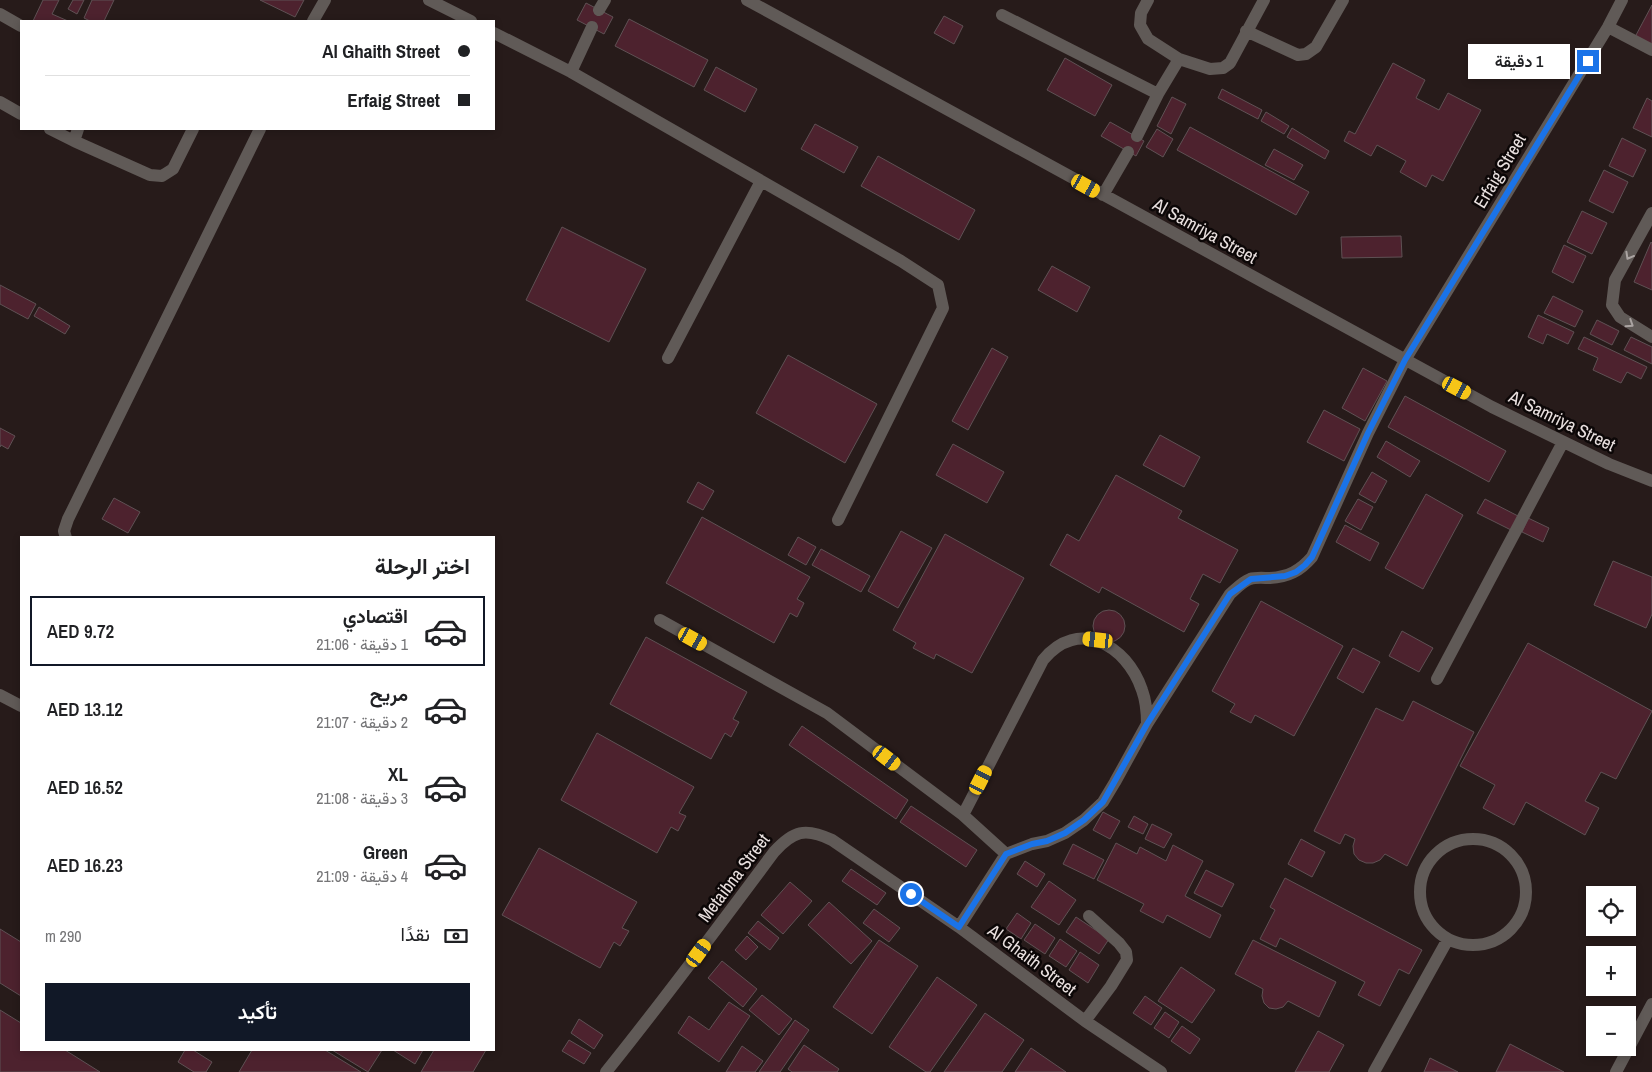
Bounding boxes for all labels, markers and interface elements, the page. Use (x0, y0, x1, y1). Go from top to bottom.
text: Al Ghaith Street (322, 38, 440, 64)
callout: 1 دقيقة (1468, 44, 1570, 78)
text: 1 دقيقة (1495, 50, 1543, 72)
route end (1577, 50, 1599, 72)
text: Erfaig Street (347, 87, 440, 113)
street label: Erfaig Street (1468, 129, 1532, 213)
car (1069, 172, 1102, 200)
street label: Al Samriya Street (1148, 191, 1262, 270)
one-way arrow (1625, 250, 1635, 259)
one-way arrow (1624, 318, 1633, 327)
car (1440, 374, 1473, 402)
street label: Al Samriya Street (1504, 384, 1620, 457)
text: اختر الرحلة (375, 551, 470, 581)
text: اقتصادي (343, 603, 408, 629)
icon: car (423, 609, 468, 654)
text: AED 9.72 (47, 618, 114, 644)
car (676, 625, 709, 653)
car (1082, 631, 1113, 649)
text: 1 دقيقة · 21:06 (316, 633, 408, 655)
text: مريح (370, 681, 408, 707)
icon: car (423, 687, 468, 732)
text: AED 13.12 (47, 696, 123, 722)
text: 2 دقيقة · 21:07 (316, 711, 408, 733)
car (870, 743, 903, 773)
text: XL (388, 761, 408, 787)
car (967, 763, 994, 797)
icon: car (423, 765, 468, 810)
text: AED 16.52 (47, 774, 123, 800)
text: 3 دقيقة · 21:08 (316, 787, 408, 809)
street label: Metaibna Street (692, 828, 775, 927)
text: Green (363, 839, 408, 865)
icon: car (423, 843, 468, 888)
text: AED 16.23 (47, 852, 123, 878)
text: 4 دقيقة · 21:09 (316, 865, 408, 887)
route start (900, 883, 922, 905)
map controls (1586, 886, 1636, 1056)
button: locate (1586, 886, 1636, 936)
street label: Al Ghaith Street (982, 917, 1082, 1001)
text: نقدًا (401, 921, 430, 947)
icon: cash (442, 922, 470, 950)
text: 290 m (45, 925, 81, 947)
car (684, 936, 713, 970)
button: + (1586, 946, 1636, 996)
button: تأكيد (45, 983, 470, 1041)
button: − (1586, 1006, 1636, 1056)

